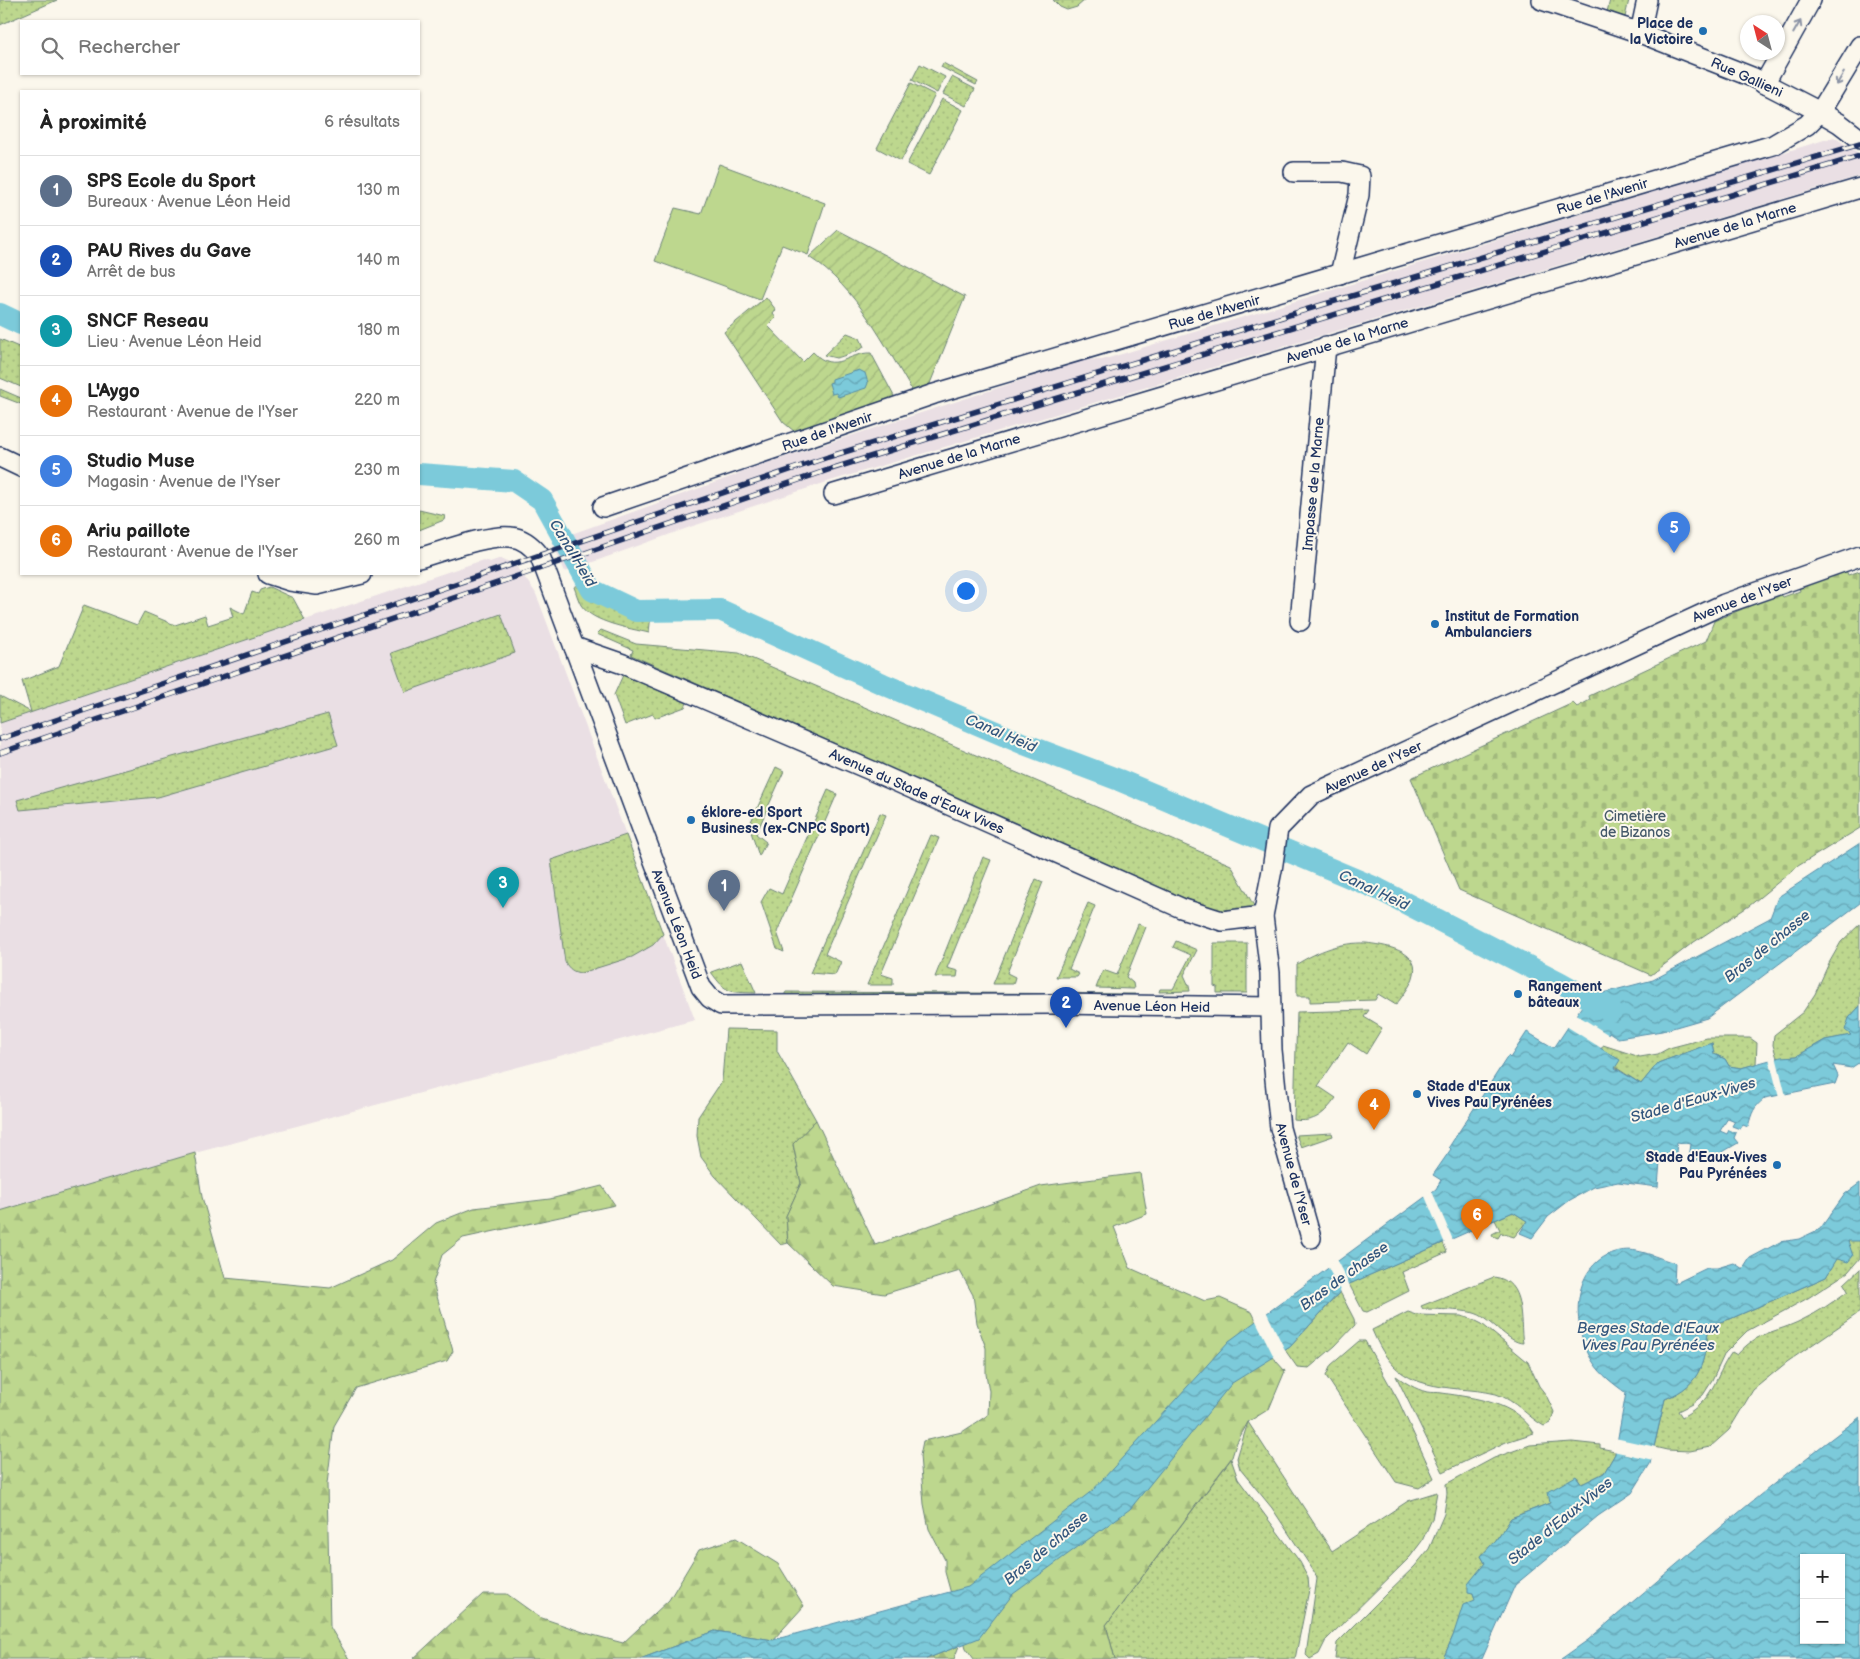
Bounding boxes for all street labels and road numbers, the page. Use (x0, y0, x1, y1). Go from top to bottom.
street label: Rue Gallieni (1708, 54, 1786, 101)
street label: Rue de l'Avenir (1554, 174, 1651, 218)
street label: Avenue de la Marne (1672, 199, 1798, 252)
street label: Rue de l'Avenir (1166, 291, 1263, 334)
street label: Avenue de la Marne (1284, 314, 1410, 367)
street label: Rue de l'Avenir (780, 408, 876, 455)
street label: Impasse de la Marne (1299, 417, 1328, 552)
street label: Avenue de la Marne (896, 430, 1022, 483)
street label: Avenue de l'Yser (1690, 572, 1795, 626)
street label: Avenue de l'Yser (1322, 737, 1426, 797)
street label: Avenue du Stade d'Eaux Vives (827, 745, 1007, 838)
street label: Avenue Léon Heid (648, 867, 705, 982)
street label: Avenue Léon Heid (1094, 997, 1210, 1016)
street label: Avenue de l'Yser (1272, 1121, 1316, 1228)

